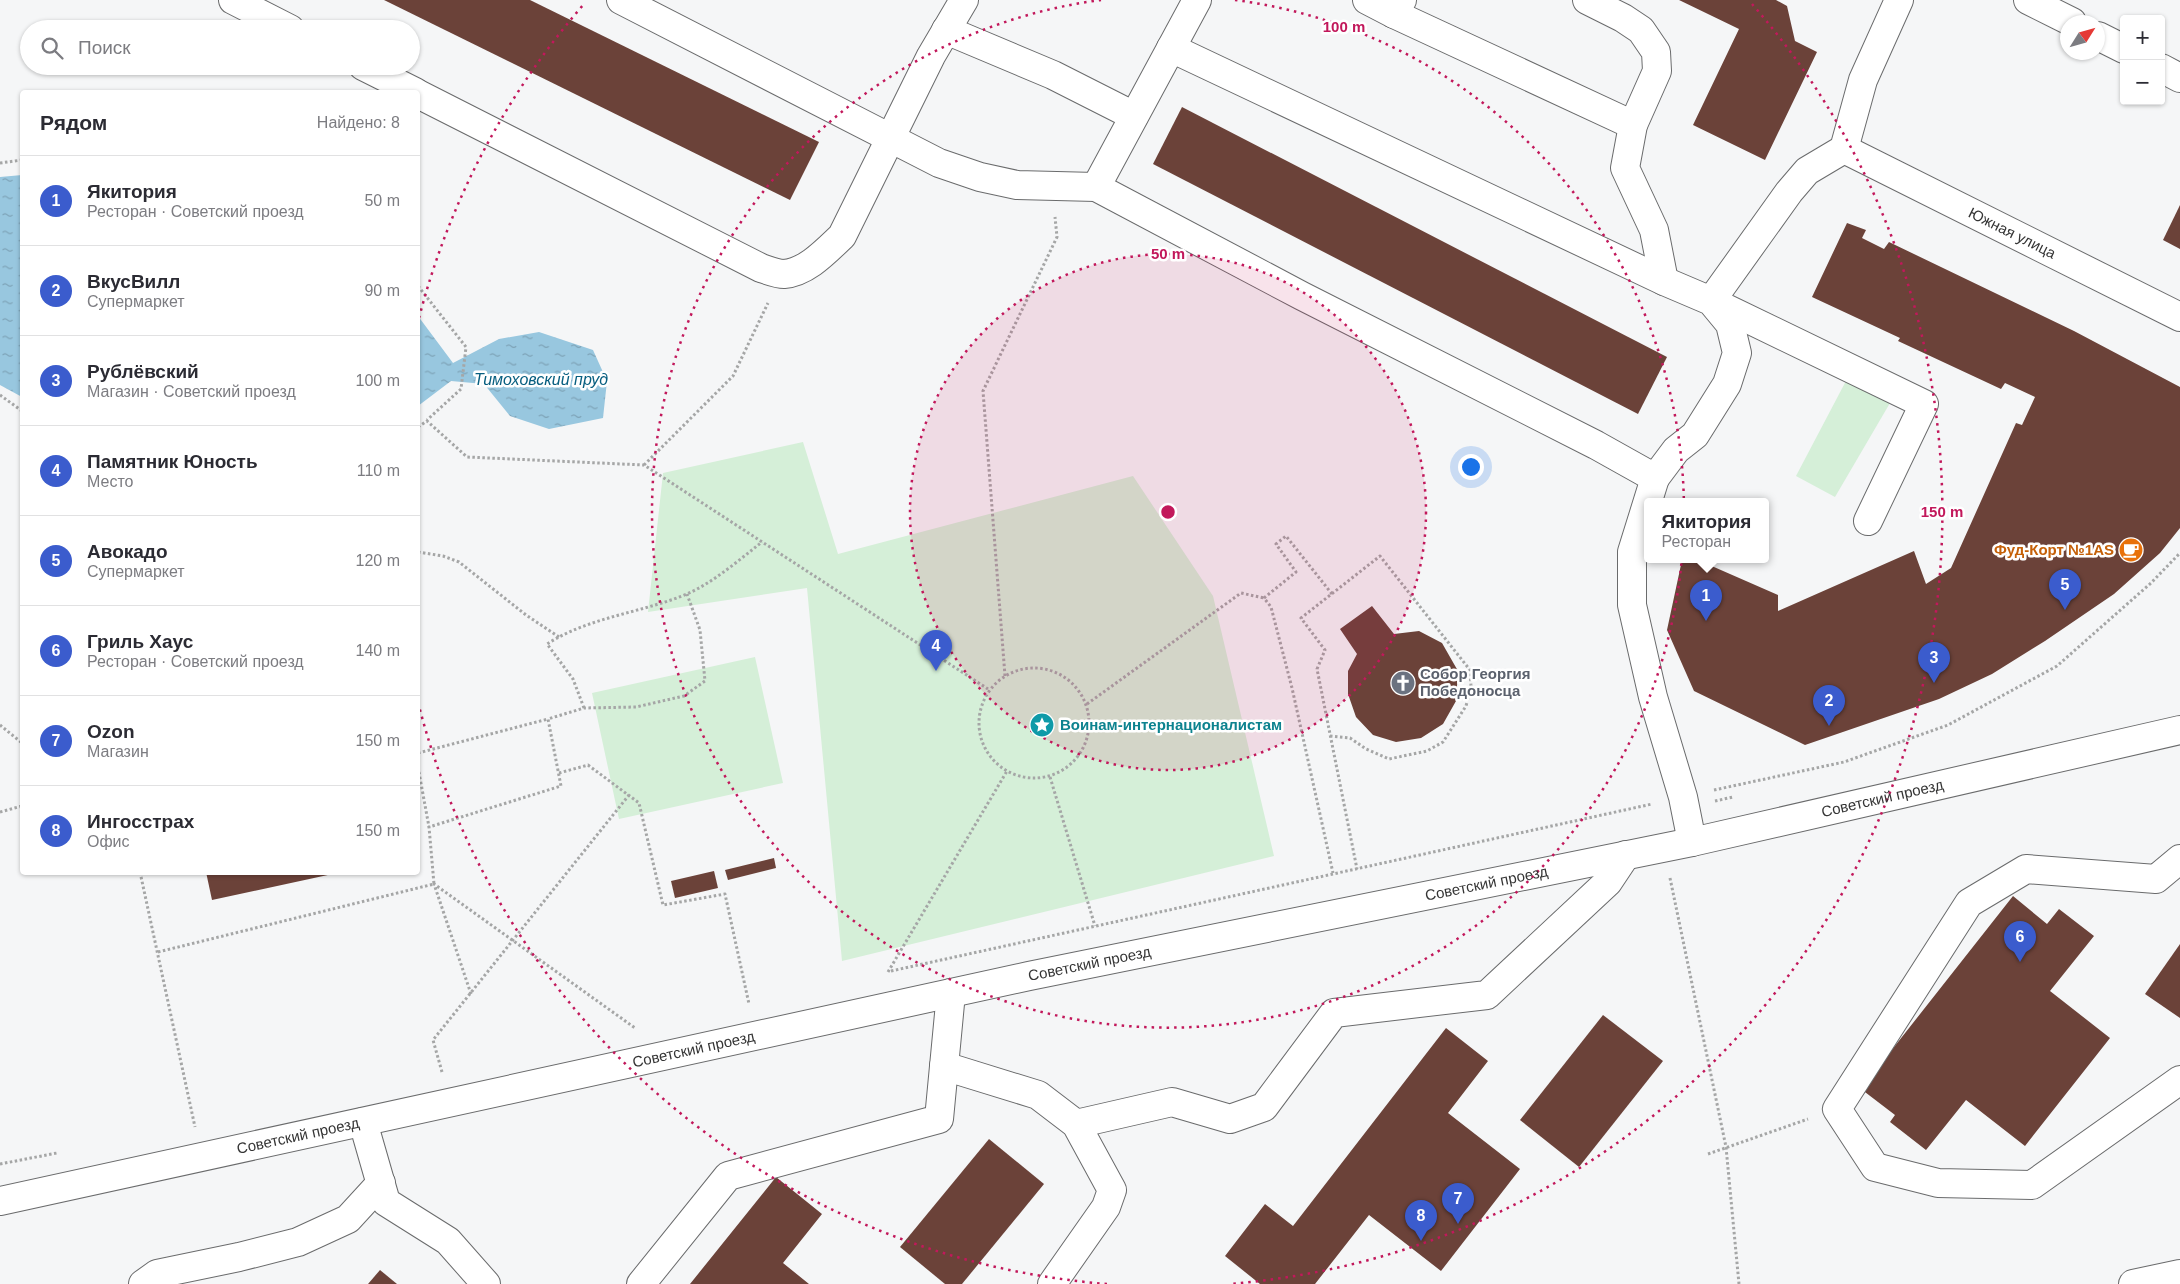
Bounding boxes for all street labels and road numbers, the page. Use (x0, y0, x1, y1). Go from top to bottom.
street label: Южная улица (1966, 204, 2059, 262)
street label: Советский проезд (1820, 776, 1945, 820)
street label: Советский проезд (1424, 862, 1549, 904)
street label: Советский проезд (1027, 943, 1152, 984)
street label: Советский проезд (631, 1027, 756, 1070)
street label: Советский проезд (235, 1114, 361, 1157)

